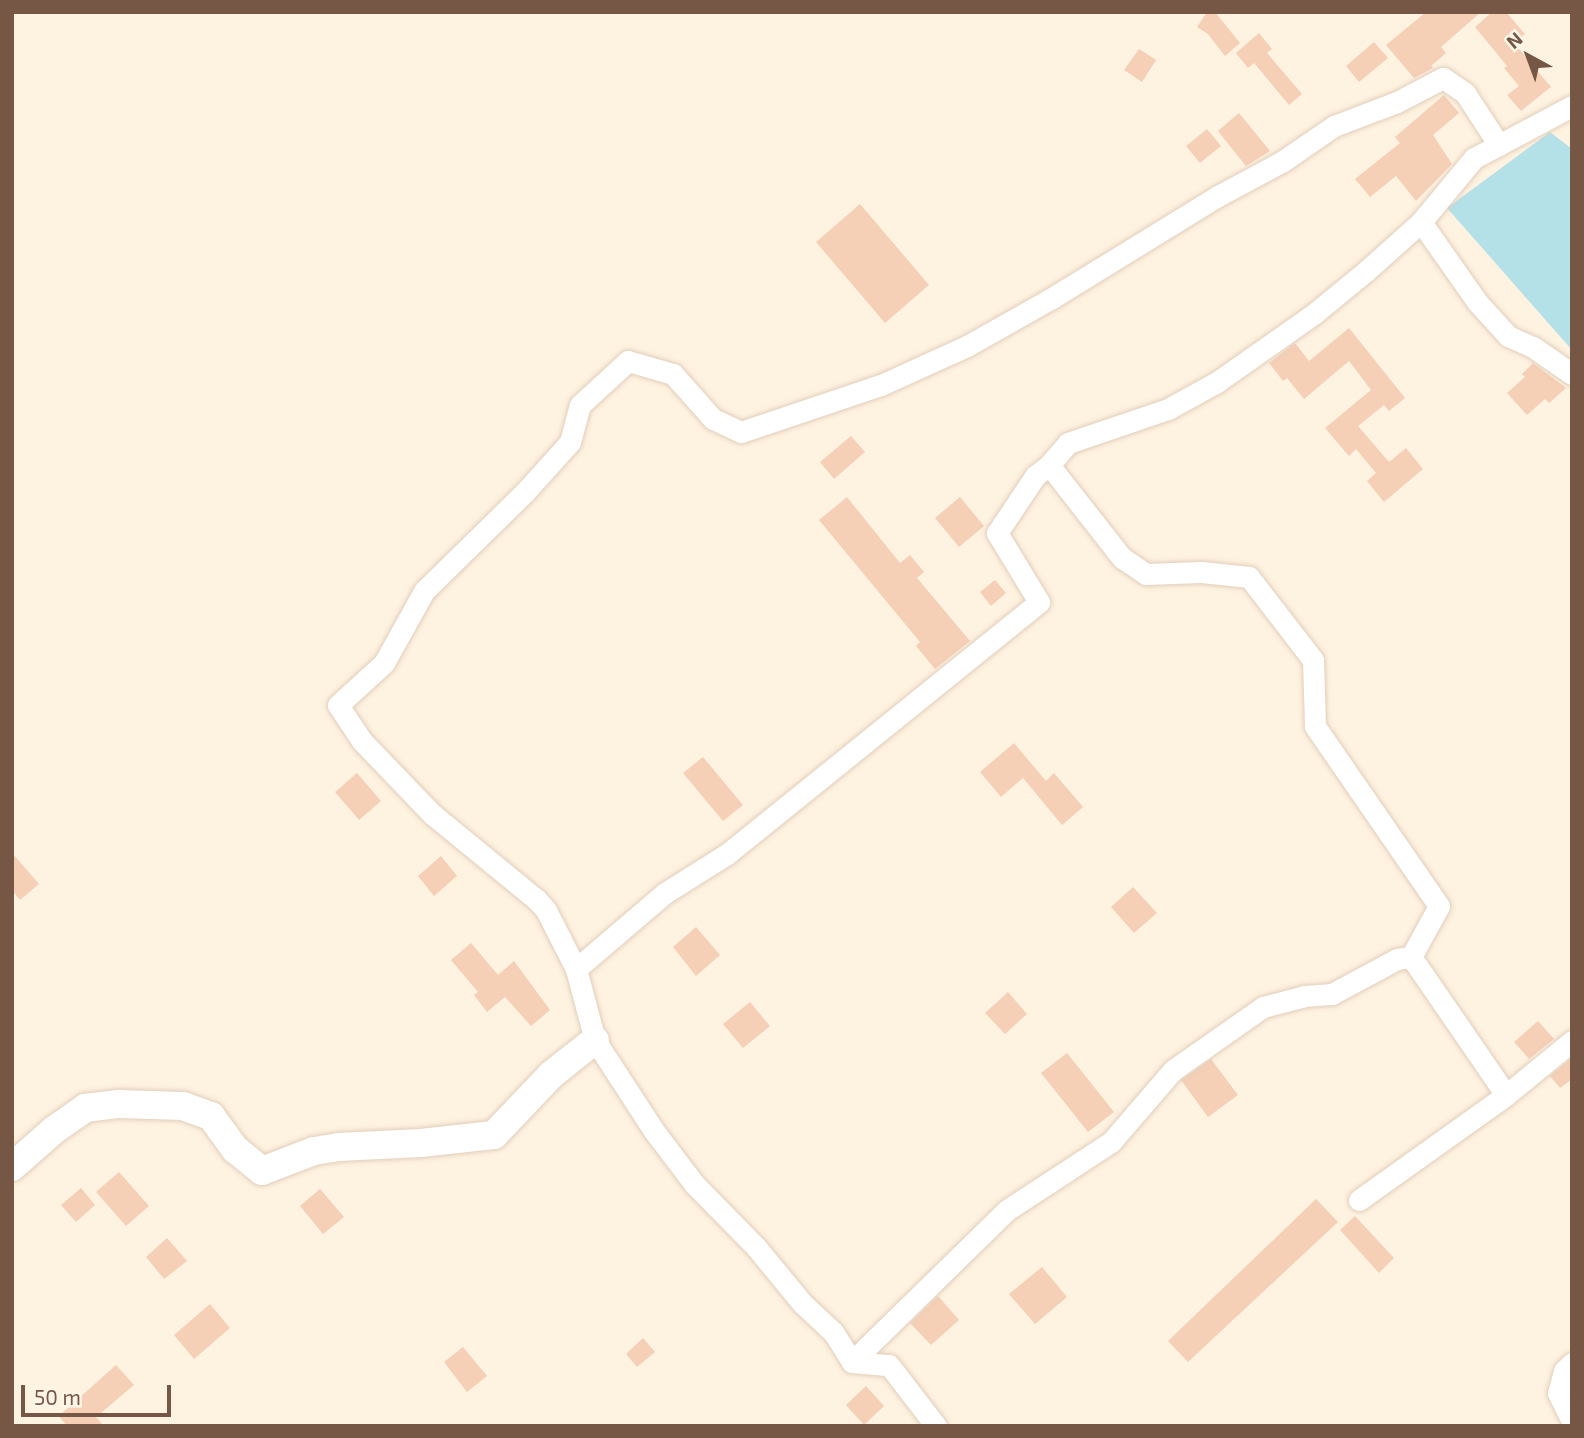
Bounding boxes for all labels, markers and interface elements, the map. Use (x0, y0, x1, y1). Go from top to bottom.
north arrow (1493, 21, 1563, 91)
text: N (1501, 27, 1527, 53)
scale bar (24, 1372, 175, 1416)
text: 50 m (34, 1384, 81, 1409)

